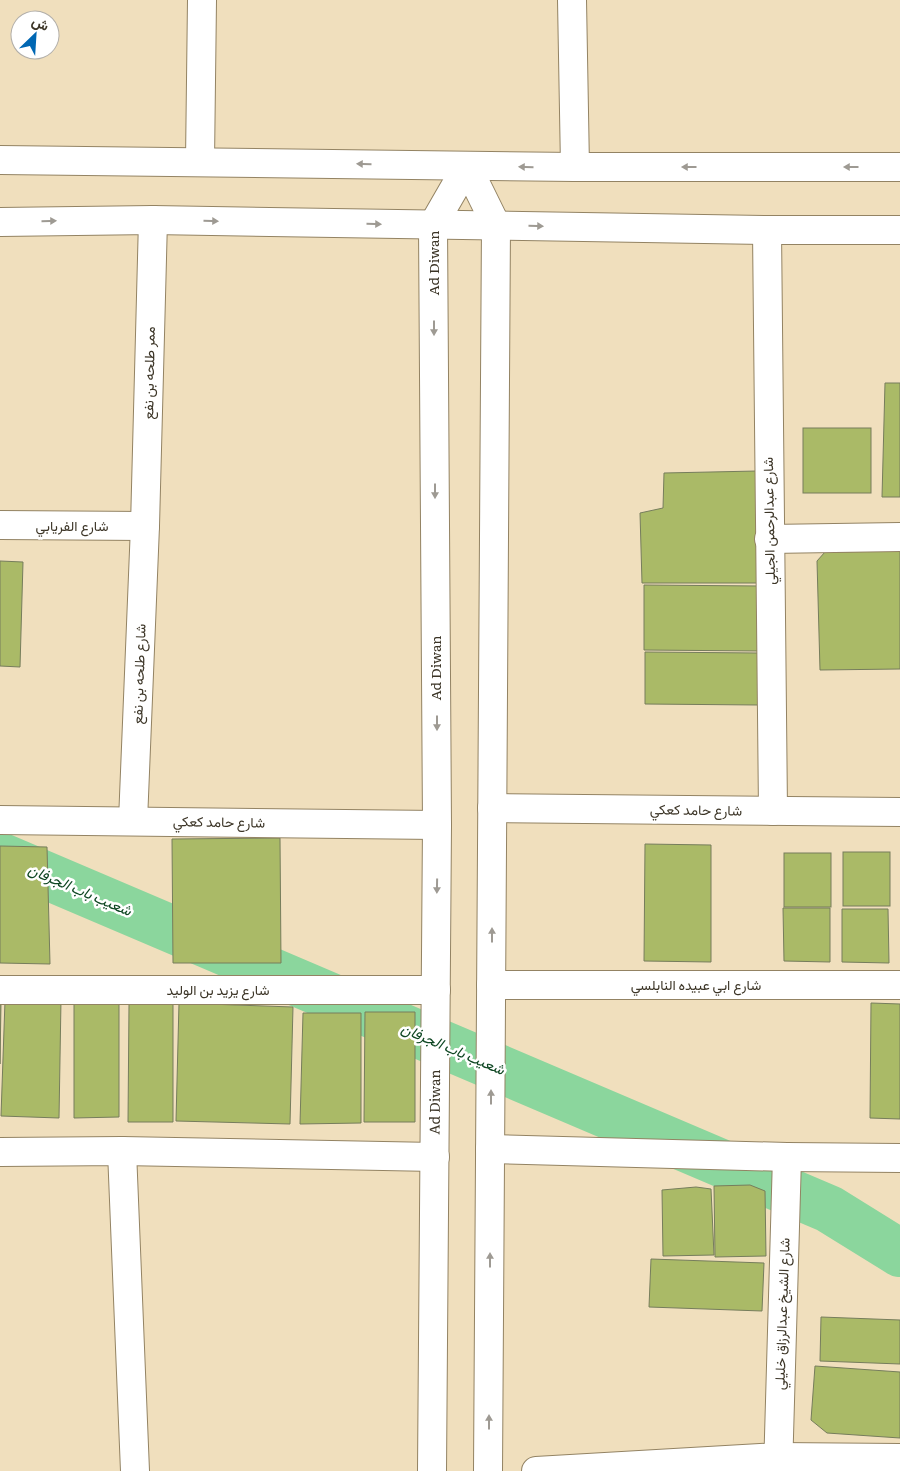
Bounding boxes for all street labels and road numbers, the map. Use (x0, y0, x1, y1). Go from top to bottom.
street label: Ad Diwan (423, 230, 443, 296)
street label: ممر طلحه بن نفع (137, 326, 161, 420)
street label: شارع عبدالرحمن الجيلي (757, 457, 782, 585)
street label: شارع الفريابي (35, 515, 109, 538)
street label: شارع طلحه بن نفع (126, 623, 152, 725)
street label: Ad Diwan (425, 635, 445, 701)
street label: شارع حامد كعكي (650, 798, 742, 823)
street label: شارع حامد كعكي (173, 810, 265, 835)
street label: شارع ابي عبيده النابلسي (631, 974, 761, 997)
street label: شارع يزيد بن الوليد (167, 979, 269, 1001)
street label: Ad Diwan (424, 1069, 444, 1135)
street label: شارع الشيخ عبدالرزاق خليلي (768, 1237, 797, 1391)

